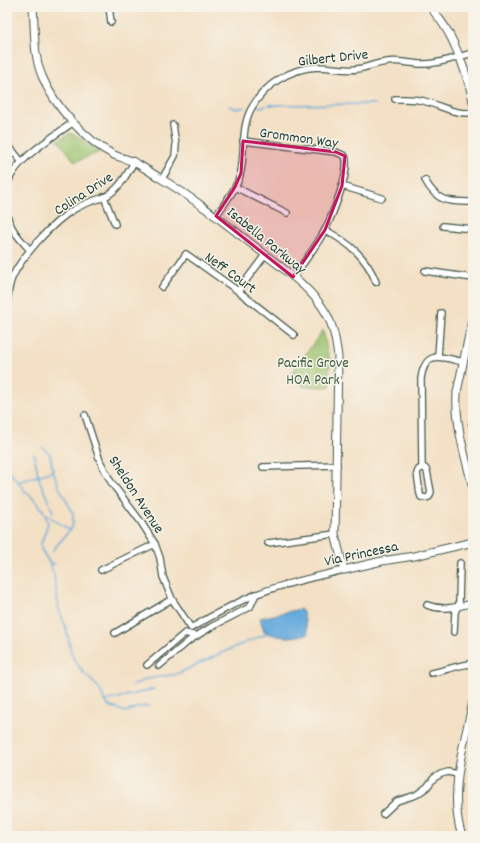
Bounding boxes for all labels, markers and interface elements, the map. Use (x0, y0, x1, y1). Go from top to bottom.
street label: Gilbert Drive (297, 44, 370, 74)
street label: Grommon Way (258, 123, 340, 156)
street label: Colina Drive (50, 167, 118, 222)
street label: Isabella Parkway (221, 202, 311, 281)
street label: Neff Court (199, 247, 261, 300)
park label: Pacific Grove HOA Park (277, 353, 349, 392)
street label: Sheldon Avenue (102, 452, 169, 539)
street label: Via Princessa (323, 536, 401, 573)

